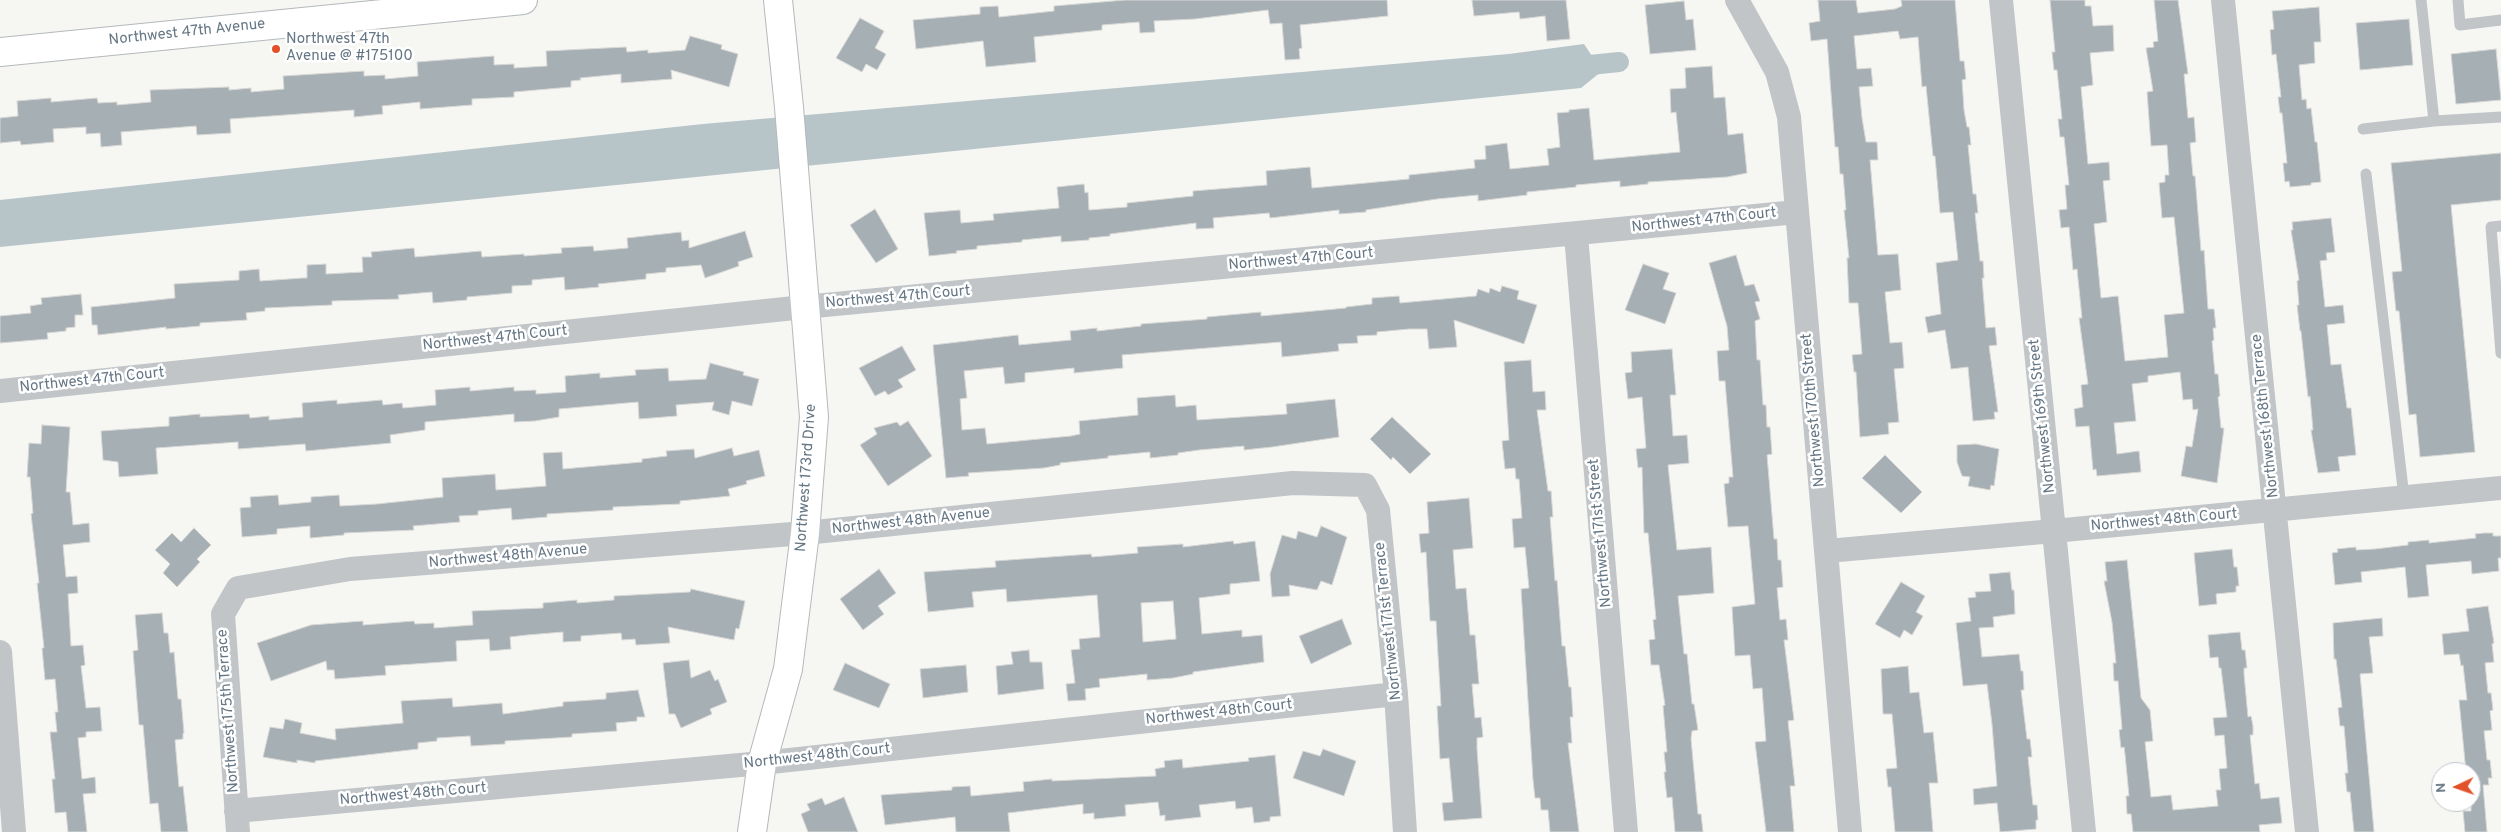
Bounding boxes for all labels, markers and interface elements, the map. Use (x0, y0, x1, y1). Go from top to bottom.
street label: Northwest 47th Avenue (108, 16, 266, 50)
place label: Northwest 47th Avenue @ #175100 (286, 31, 413, 66)
marker: Northwest 47th Avenue @ #175100 (270, 43, 282, 55)
street label: Northwest 47th Court (1631, 204, 1777, 238)
street label: Northwest 47th Court (1228, 245, 1374, 275)
street label: Northwest 47th Court (825, 283, 971, 313)
street label: Northwest 47th Court (422, 322, 568, 356)
street label: Northwest 170th Street (1798, 332, 1830, 488)
street label: Northwest 168th Terrace (2248, 333, 2284, 499)
street label: Northwest 169th Street (2026, 338, 2060, 494)
street label: Northwest 47th Court (19, 364, 165, 398)
street label: Northwest 173rd Drive (793, 403, 821, 553)
street label: Northwest 171st Street (1586, 458, 1616, 608)
street label: Northwest 48th Avenue (831, 505, 991, 539)
street label: Northwest 48th Court (2090, 506, 2238, 536)
street label: Northwest 48th Avenue (428, 541, 588, 573)
street label: Northwest 171st Terrace (1372, 541, 1406, 701)
street label: Northwest 175th Terrace (214, 629, 244, 793)
street label: Northwest 48th Court (1145, 696, 1293, 730)
street label: Northwest 48th Court (743, 740, 891, 774)
north arrow (2431, 762, 2481, 812)
street label: Northwest 48th Court (339, 780, 487, 810)
text: N (2433, 782, 2450, 793)

